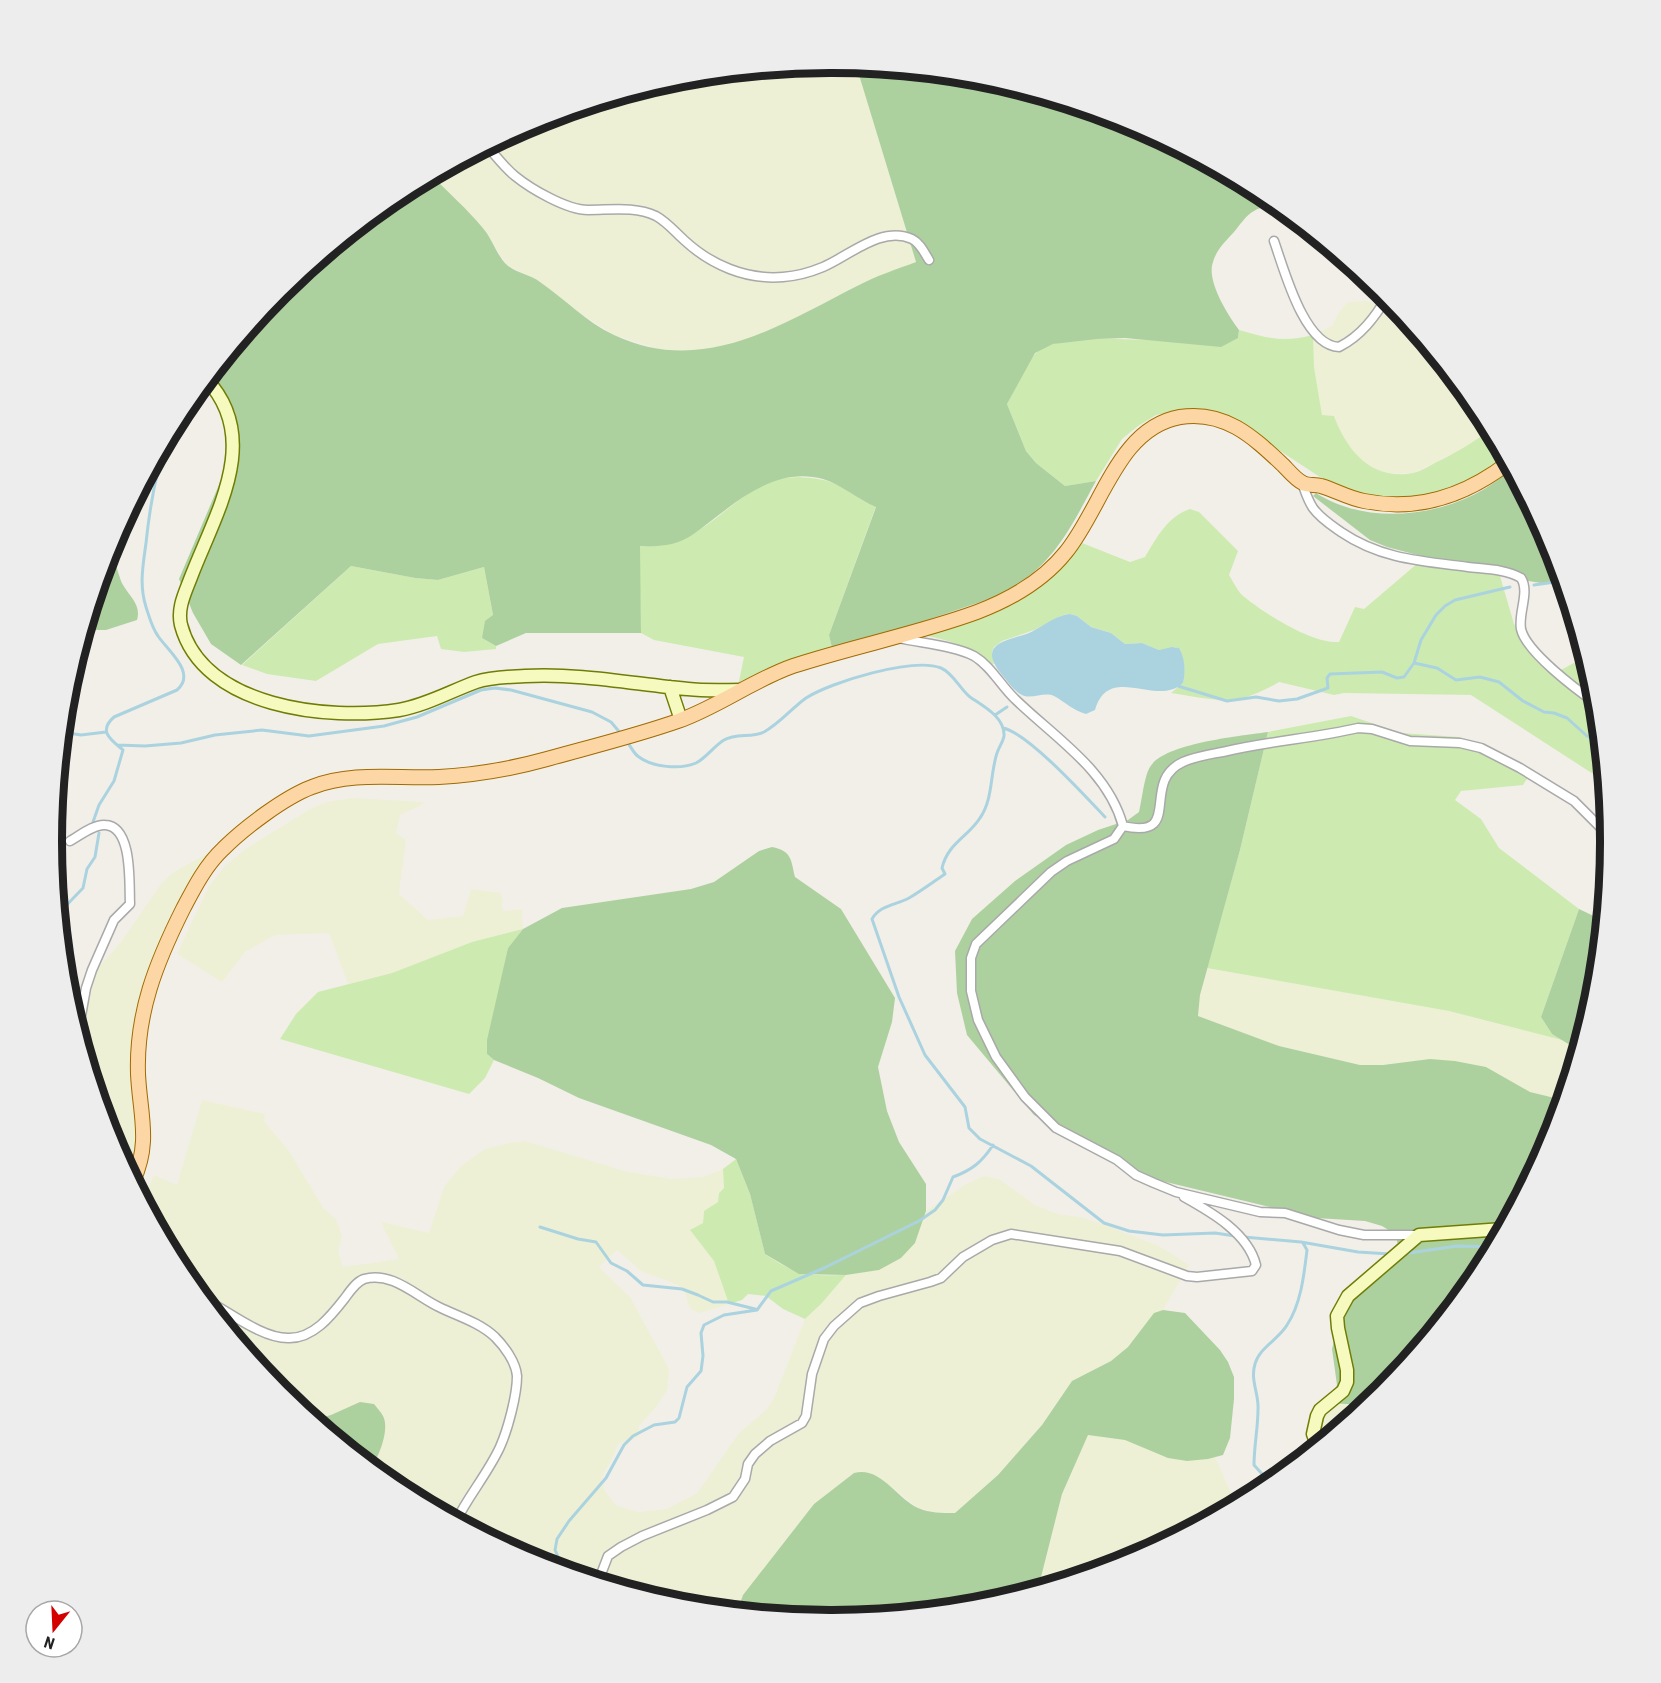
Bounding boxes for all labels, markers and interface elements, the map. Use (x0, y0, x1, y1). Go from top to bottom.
north arrow (24, 1599, 84, 1659)
text: N (42, 1632, 57, 1653)

